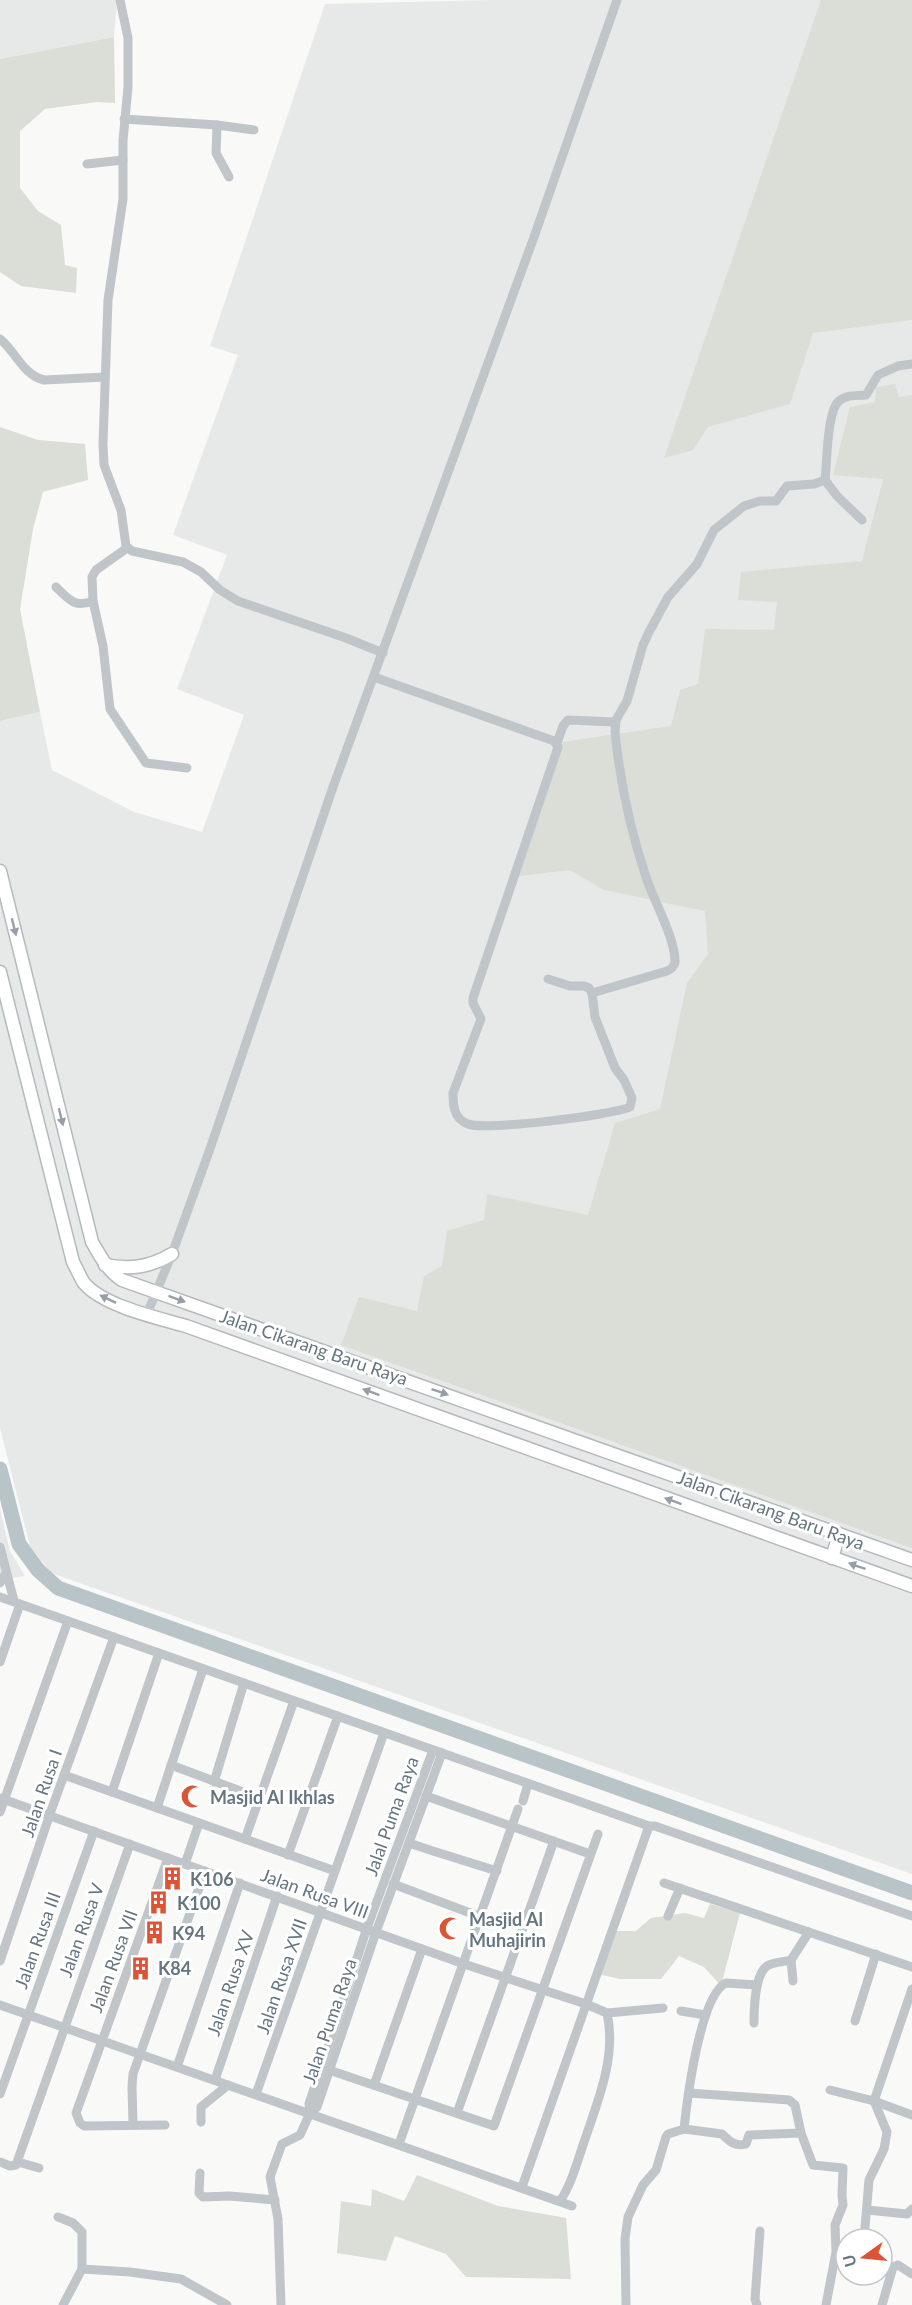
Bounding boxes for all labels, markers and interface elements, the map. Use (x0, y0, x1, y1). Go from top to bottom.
one-way arrow (10, 918, 20, 936)
one-way arrow (57, 1107, 67, 1126)
one-way arrow (100, 1295, 117, 1304)
one-way arrow (168, 1295, 186, 1305)
street label: Jalan Cikarang Baru Raya (217, 1304, 411, 1390)
one-way arrow (362, 1387, 380, 1397)
one-way arrow (431, 1388, 449, 1398)
street label: Jalan Cikarang Baru Raya (674, 1466, 868, 1554)
one-way arrow (664, 1495, 682, 1505)
one-way arrow (848, 1561, 866, 1571)
street label: Jalan Rusa I (16, 1746, 66, 1840)
street label: Jalal Puma Raya (359, 1753, 423, 1879)
mosque icon: Masjid Al Ikhlas (179, 1784, 205, 1810)
place label: Masjid Al Ikhlas (210, 1786, 335, 1808)
street label: Jalan Rusa VIII (258, 1863, 372, 1923)
building icon: K106 (159, 1866, 185, 1892)
place label: K106 (190, 1868, 234, 1890)
street label: Jalan Rusa V (54, 1879, 108, 1980)
street label: Jalan Rusa III (9, 1889, 65, 1991)
building icon: K100 (146, 1890, 172, 1916)
place label: K100 (177, 1892, 221, 1914)
street label: Jalan Rusa VII (84, 1907, 142, 2015)
place label: Masjid Al Muhajirin (469, 1908, 546, 1951)
street label: Jalan Rusa XVII (251, 1916, 311, 2036)
mosque icon: Masjid Al Muhajirin (438, 1916, 464, 1942)
building icon: K94 (141, 1920, 167, 1946)
place label: K94 (172, 1922, 205, 1944)
street label: Jalan Rusa XV (202, 1927, 259, 2039)
building icon: K84 (127, 1955, 153, 1981)
street label: Jalan Puma Raya (297, 1955, 361, 2087)
place label: K84 (158, 1957, 191, 1979)
north arrow (834, 2227, 894, 2287)
text: U (838, 2253, 860, 2269)

